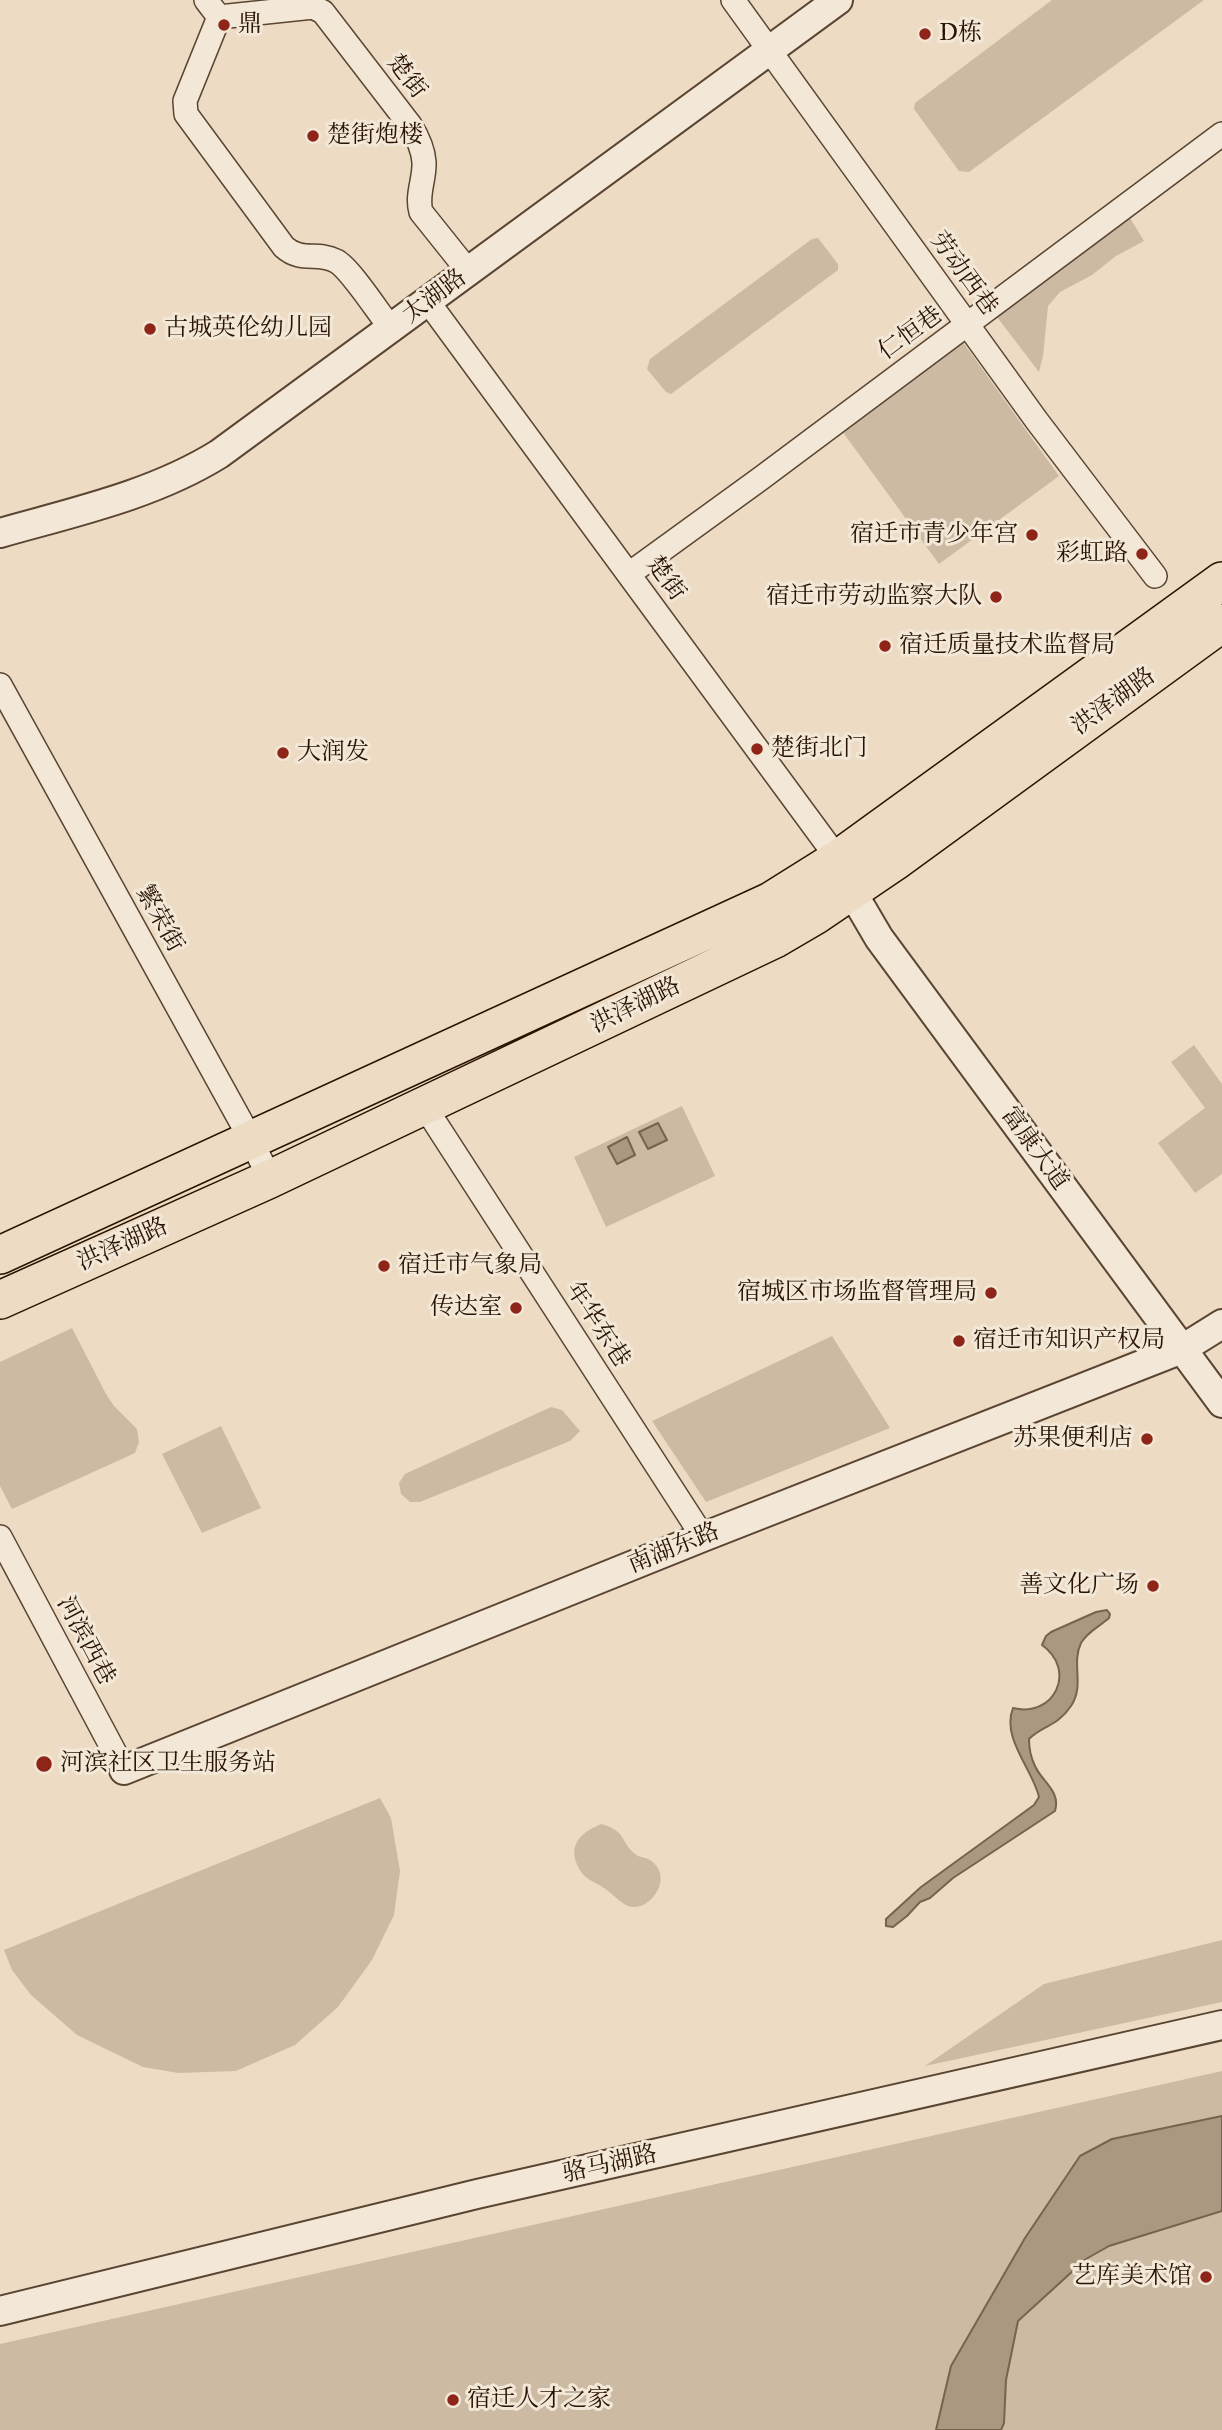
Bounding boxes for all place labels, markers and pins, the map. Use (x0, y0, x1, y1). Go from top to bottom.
place label: 鼎 (238, 11, 262, 39)
marker: 鼎 (216, 17, 232, 33)
place label: D栋 (939, 20, 982, 48)
marker: D栋 (917, 26, 933, 42)
place label: 楚街炮楼 (327, 122, 423, 150)
marker: 楚街炮楼 (305, 128, 321, 144)
place label: 古城英伦幼儿园 (164, 315, 332, 343)
marker: 古城英伦幼儿园 (142, 321, 158, 337)
place label: 宿迁市青少年宫 (850, 521, 1018, 549)
marker: 宿迁市青少年宫 (1024, 527, 1040, 543)
place label: 彩虹路 (1056, 540, 1128, 568)
marker: 彩虹路 (1134, 546, 1150, 562)
place label: 宿迁市劳动监察大队 (766, 583, 982, 611)
marker: 宿迁市劳动监察大队 (988, 589, 1004, 605)
place label: 宿迁质量技术监督局 (899, 632, 1115, 660)
marker: 宿迁质量技术监督局 (877, 638, 893, 654)
place label: 楚街北门 (771, 735, 867, 763)
place label: 大润发 (297, 739, 369, 767)
marker: 楚街北门 (749, 741, 765, 757)
marker: 大润发 (275, 745, 291, 761)
place label: 宿迁市气象局 (398, 1252, 542, 1280)
marker: 宿迁市气象局 (376, 1258, 392, 1274)
place label: 宿城区市场监督管理局 (737, 1279, 977, 1307)
marker: 宿城区市场监督管理局 (983, 1285, 999, 1301)
place label: 传达室 (430, 1294, 502, 1322)
marker: 传达室 (508, 1300, 524, 1316)
place label: 宿迁市知识产权局 (973, 1327, 1165, 1355)
marker: 宿迁市知识产权局 (951, 1333, 967, 1349)
place label: 苏果便利店 (1013, 1425, 1133, 1453)
marker: 苏果便利店 (1139, 1431, 1155, 1447)
place label: 善文化广场 (1019, 1572, 1139, 1600)
marker: 善文化广场 (1145, 1578, 1161, 1594)
place label: 河滨社区卫生服务站 (60, 1750, 276, 1778)
marker: 河滨社区卫生服务站 (34, 1754, 54, 1774)
place label: 艺库美术馆 (1072, 2263, 1192, 2291)
marker: 艺库美术馆 (1198, 2269, 1214, 2285)
place label: 宿迁人才之家 (467, 2386, 611, 2414)
marker: 宿迁人才之家 (445, 2392, 461, 2408)

